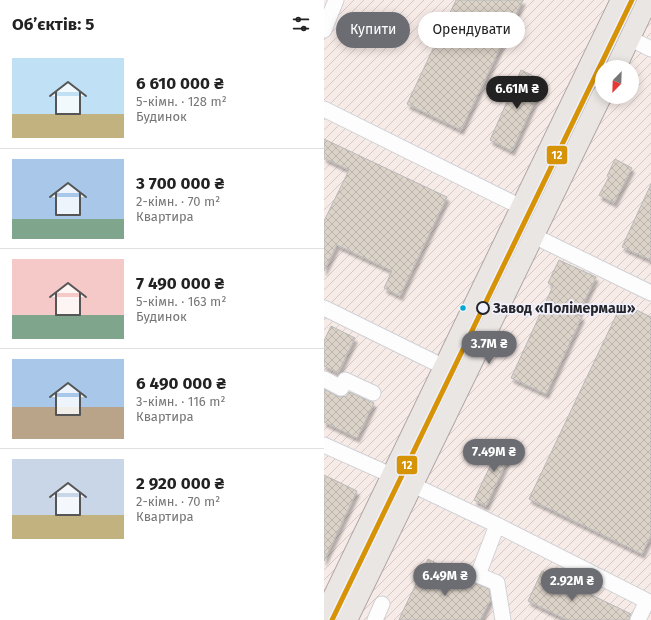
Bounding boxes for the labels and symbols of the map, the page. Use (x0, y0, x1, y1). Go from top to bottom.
north arrow (595, 60, 639, 104)
pin: 6.61M ₴ (480, 76, 554, 110)
line badge: 12 (546, 145, 568, 165)
text: 12 (552, 149, 563, 162)
place label: Завод «Полімермаш» (492, 300, 636, 317)
marker: Завод «Полімермаш» (476, 301, 490, 315)
unlabelled marker (458, 303, 468, 313)
pin: 3.7M ₴ (456, 331, 522, 365)
pin: 7.49M ₴ (457, 439, 531, 473)
line badge: 12 (396, 455, 418, 475)
text: 12 (402, 459, 413, 472)
pin: 6.49M ₴ (408, 563, 482, 597)
pin: 2.92M ₴ (535, 568, 609, 602)

